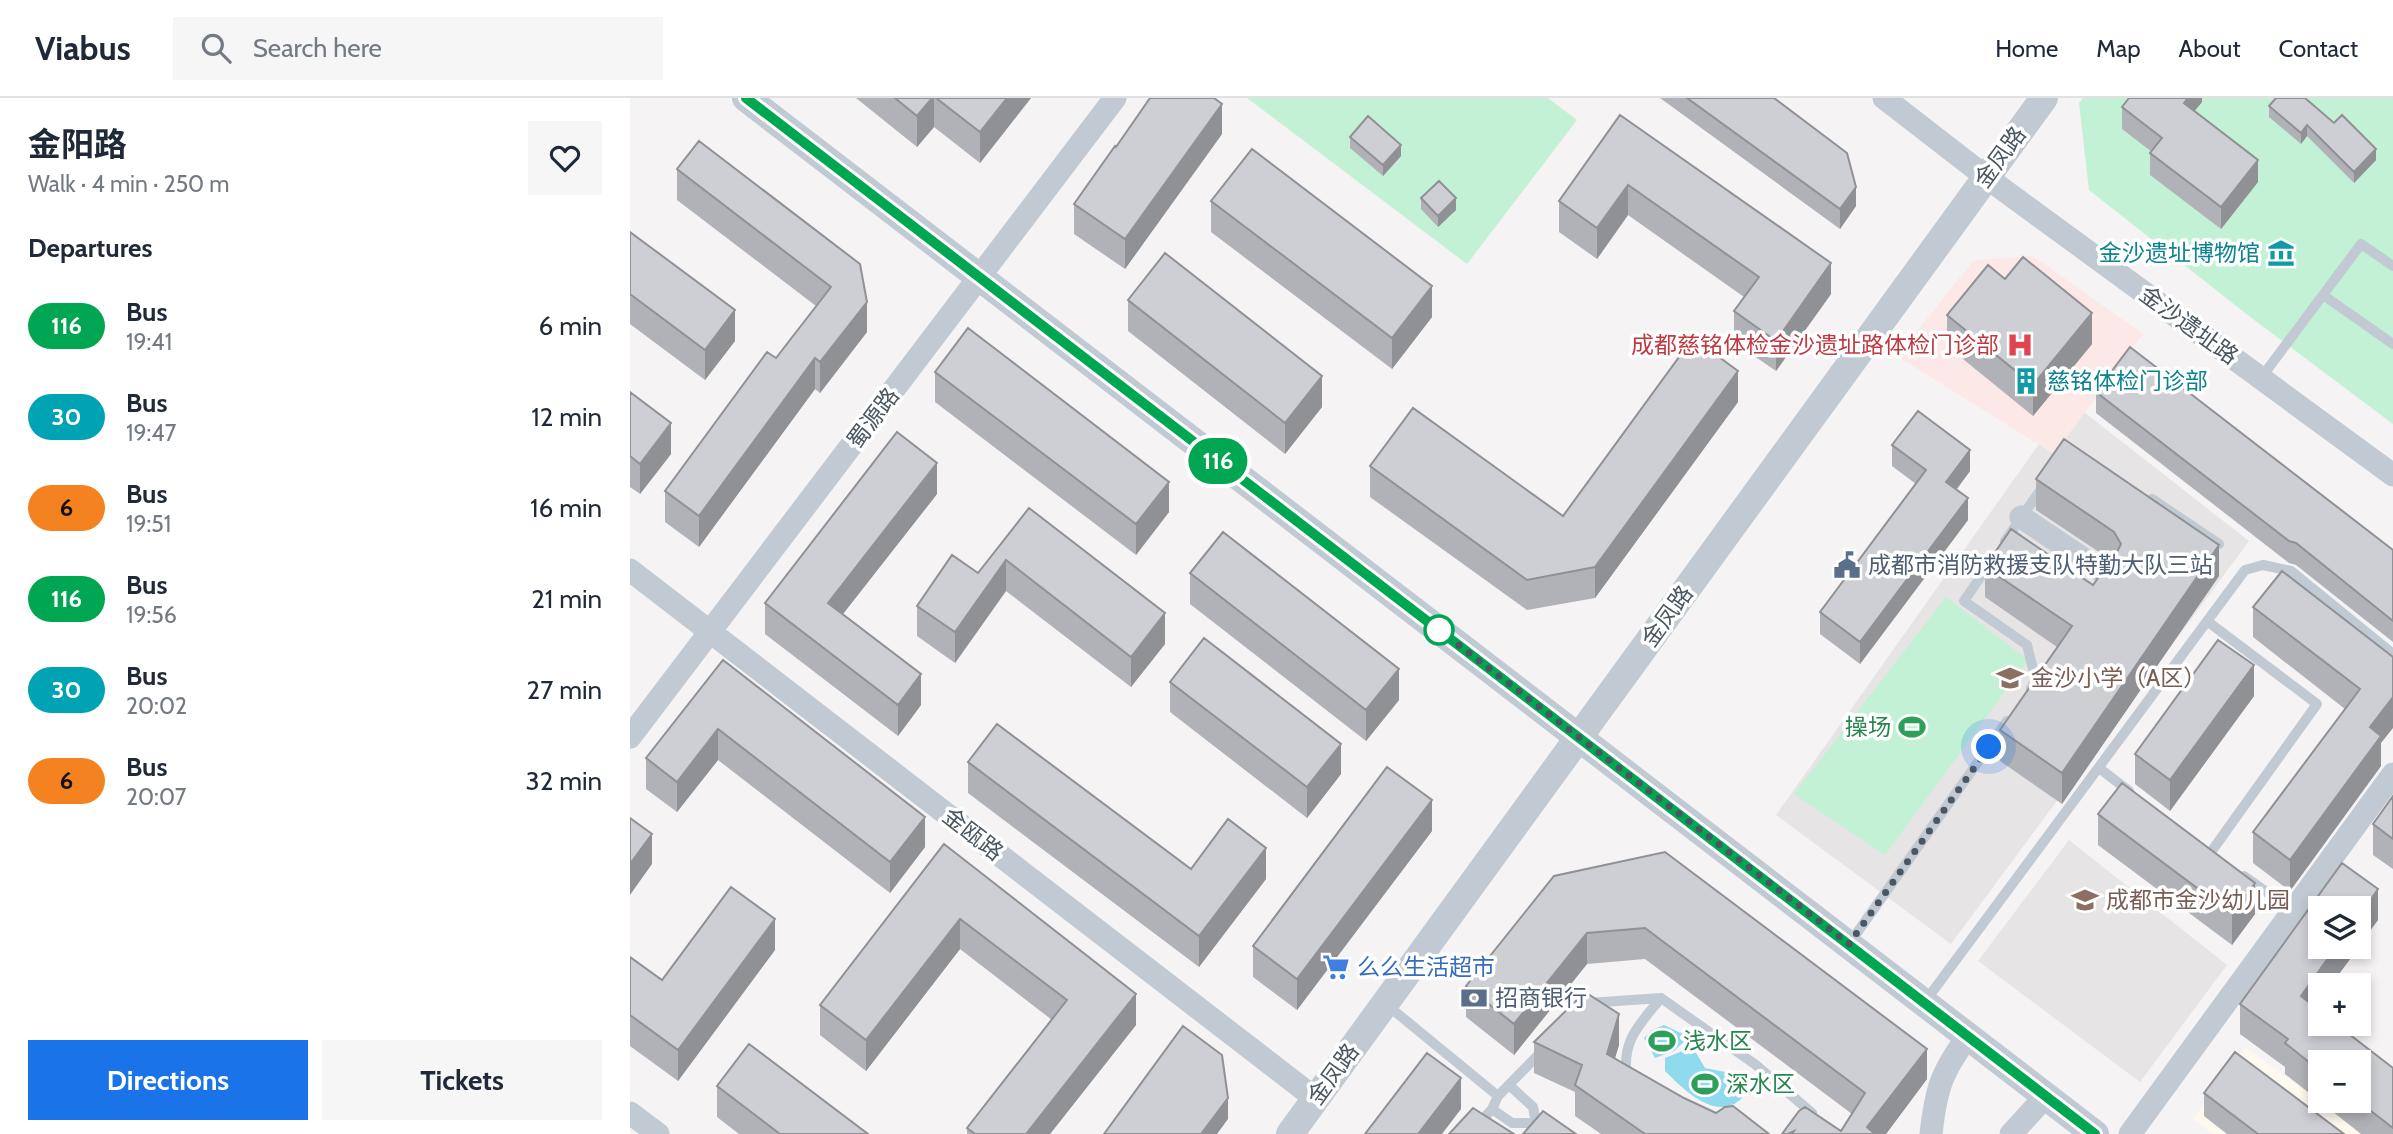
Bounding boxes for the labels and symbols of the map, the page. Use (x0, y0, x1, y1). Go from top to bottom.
street label: 金凤路 (1968, 121, 2032, 193)
museum icon: 金沙遗址博物馆 (2266, 238, 2296, 268)
place label: 金沙遗址博物馆 (2099, 239, 2260, 267)
street label: 金沙遗址路 (2134, 280, 2244, 370)
hospital icon: 成都慈铭体检金沙遗址路体检门诊部 (2005, 330, 2035, 360)
place label: 成都慈铭体检金沙遗址路体检门诊部 (1631, 331, 1999, 359)
building icon: 慈铭体检门诊部 (2011, 366, 2041, 396)
place label: 慈铭体检门诊部 (2047, 367, 2208, 395)
street label: 蜀源路 (841, 382, 905, 454)
line badge: 116 (1178, 438, 1258, 484)
public building icon: 成都市消防救援支队特勤大队三站 (1832, 550, 1862, 580)
place label: 成都市消防救援支队特勤大队三站 (1868, 551, 2213, 579)
street label: 金凤路 (1635, 580, 1699, 652)
unlabelled marker (1424, 615, 1454, 645)
school or university icon: 金沙小学（A区） (1995, 663, 2025, 693)
place label: 金沙小学（A区） (2031, 664, 2206, 692)
sports icon: 操场 (1897, 712, 1927, 742)
place label: 操场 (1845, 713, 1891, 741)
your location (1971, 729, 2006, 764)
street label: 金瓯路 (937, 802, 1009, 866)
school or university icon: 成都市金沙幼儿园 (2070, 885, 2100, 915)
place label: 成都市金沙幼儿园 (2106, 886, 2290, 914)
supermarket icon: 么么生活超市 (1321, 952, 1351, 982)
place label: 么么生活超市 (1357, 953, 1495, 981)
bank icon: 招商银行 (1459, 983, 1489, 1013)
place label: 招商银行 (1495, 984, 1587, 1012)
sports icon: 浅水区 (1647, 1026, 1677, 1056)
place label: 浅水区 (1683, 1027, 1752, 1055)
street label: 金凤路 (1301, 1038, 1365, 1110)
sports icon: 深水区 (1690, 1069, 1720, 1099)
place label: 深水区 (1726, 1070, 1795, 1098)

